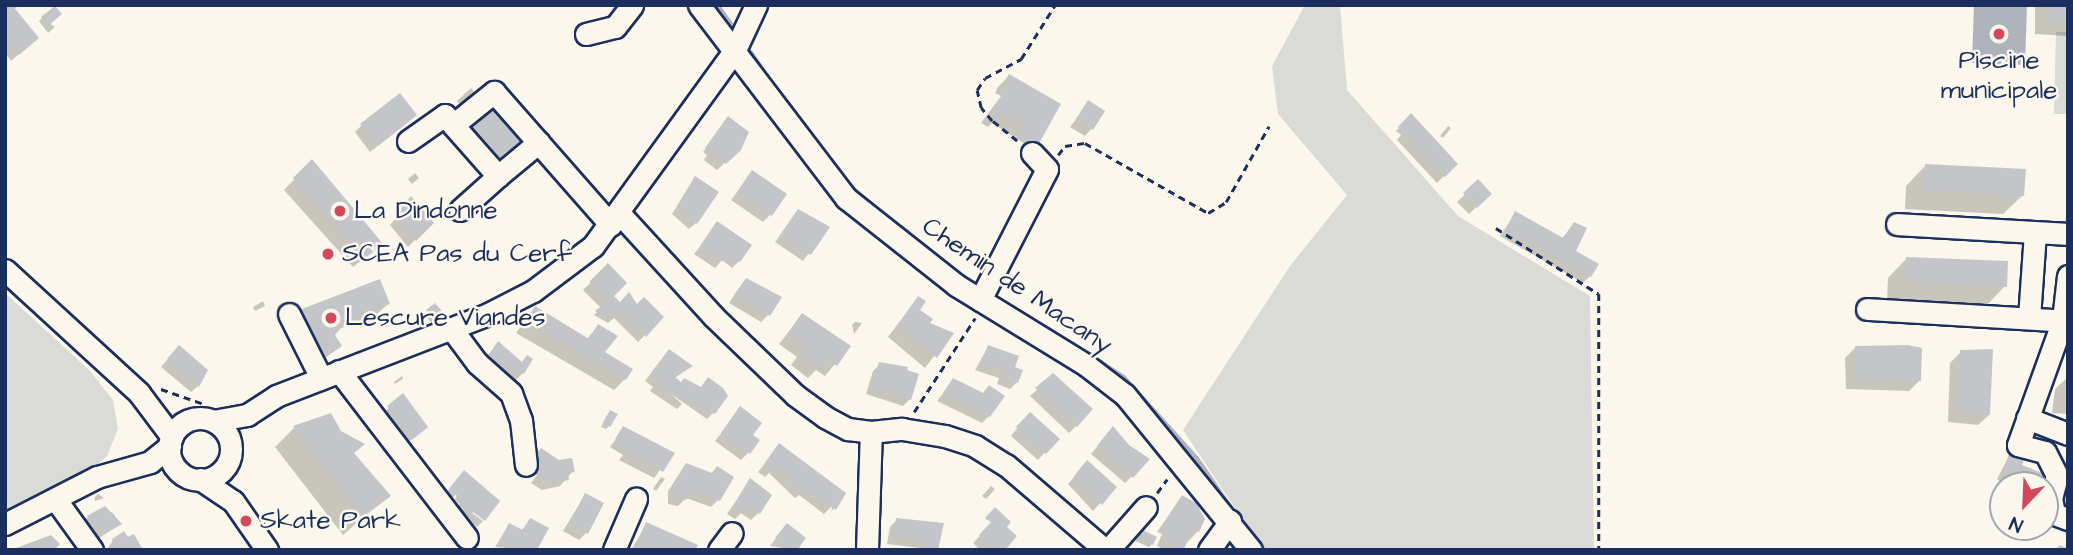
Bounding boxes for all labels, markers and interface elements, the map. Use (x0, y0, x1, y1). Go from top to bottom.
marker: Piscine municipale (1991, 26, 2007, 42)
place label: Piscine municipale (1941, 45, 2057, 106)
place label: La Dindonne (354, 195, 497, 227)
marker: La Dindonne (332, 203, 348, 219)
street label: Chemin de Macany (916, 211, 1118, 361)
place label: SCEA Pas du Cerf (342, 238, 572, 270)
marker: SCEA Pas du Cerf (320, 246, 336, 262)
place label: Lescure Viandes (345, 302, 546, 334)
marker: Lescure Viandes (323, 310, 339, 326)
north arrow (1989, 471, 2059, 541)
place label: Skate Park (260, 505, 401, 537)
text: N (2006, 509, 2027, 539)
marker: Skate Park (238, 513, 254, 529)

